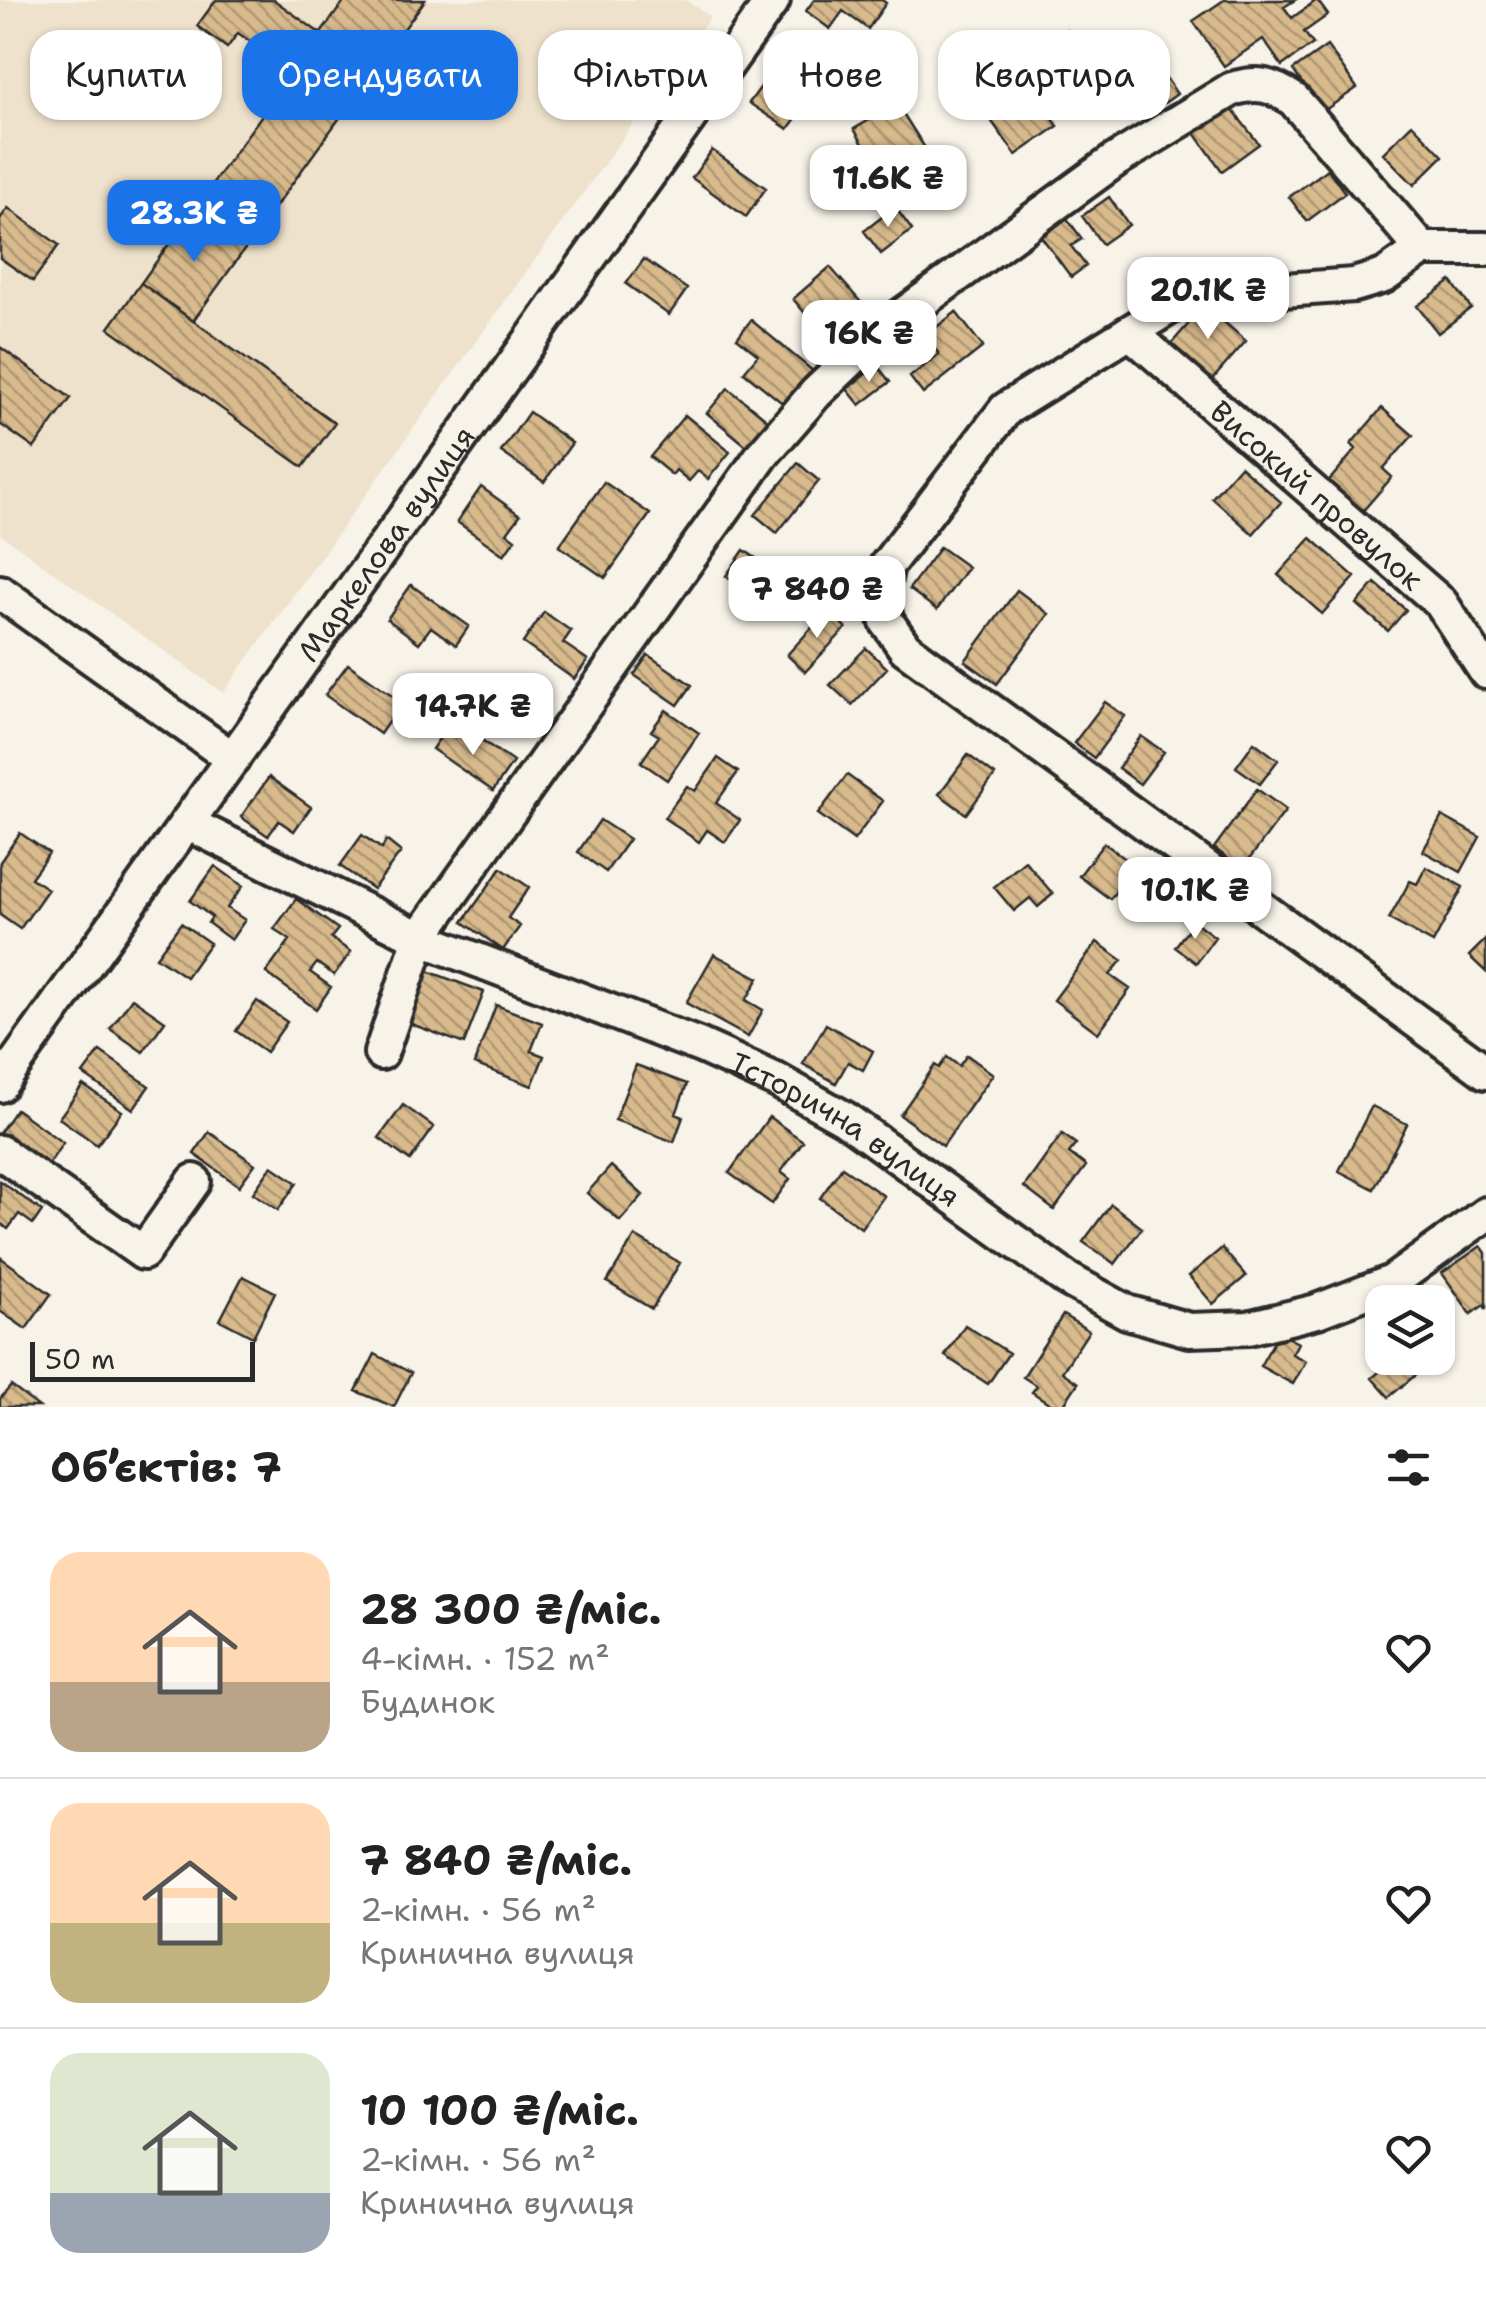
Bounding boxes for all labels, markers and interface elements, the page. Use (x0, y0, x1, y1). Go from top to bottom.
chip: Купити (30, 30, 222, 120)
chip: Орендувати (242, 30, 518, 120)
chip: Фільтри (538, 30, 743, 120)
chip: Нове (763, 30, 918, 120)
chip: Квартира (938, 30, 1170, 120)
pin: 11.6K ₴ (796, 145, 980, 230)
text: 11.6K ₴ (832, 156, 944, 199)
pin: 28.3K ₴ (102, 180, 286, 265)
text: 28.3K ₴ (129, 191, 259, 234)
pin: 20.1K ₴ (1116, 257, 1300, 342)
text: 20.1K ₴ (1149, 268, 1267, 311)
pin: 16K ₴ (799, 300, 939, 385)
text: 16K ₴ (824, 311, 914, 354)
street label: Високий провулок (1202, 391, 1432, 599)
street label: Маркелова вулиця (288, 417, 484, 670)
pin: 7 840 ₴ (725, 556, 909, 641)
text: 7 840 ₴ (750, 567, 884, 610)
pin: 14.7K ₴ (381, 673, 565, 758)
text: 14.7K ₴ (414, 684, 532, 727)
pin: 10.1K ₴ (1103, 857, 1287, 942)
text: 10.1K ₴ (1140, 868, 1250, 911)
street label: Історична вулиця (724, 1042, 969, 1216)
map controls (1365, 1285, 1455, 1375)
button: layers (1365, 1285, 1455, 1375)
scale bar (30, 1337, 255, 1382)
text: 50 m (45, 1340, 115, 1378)
text: Об’єктів: 7 (50, 1439, 282, 1495)
icon: filters (1381, 1440, 1436, 1495)
text: 28 300 ₴/міс. (360, 1581, 662, 1637)
icon: home (130, 1592, 250, 1712)
icon: heart (1381, 1625, 1436, 1680)
text: 4-кімн. · 152 m² (360, 1637, 610, 1680)
text: Будинок (360, 1680, 495, 1723)
text: 7 840 ₴/міс. (360, 1832, 632, 1888)
icon: home (130, 1843, 250, 1963)
icon: heart (1381, 1876, 1436, 1931)
text: 2-кімн. · 56 m² (360, 1888, 596, 1931)
text: Кринична вулиця (360, 1931, 635, 1974)
text: 10 100 ₴/міс. (360, 2082, 639, 2138)
icon: home (130, 2093, 250, 2213)
icon: heart (1381, 2126, 1436, 2181)
text: 2-кімн. · 56 m² (360, 2138, 596, 2181)
text: Кринична вулиця (360, 2181, 635, 2224)

